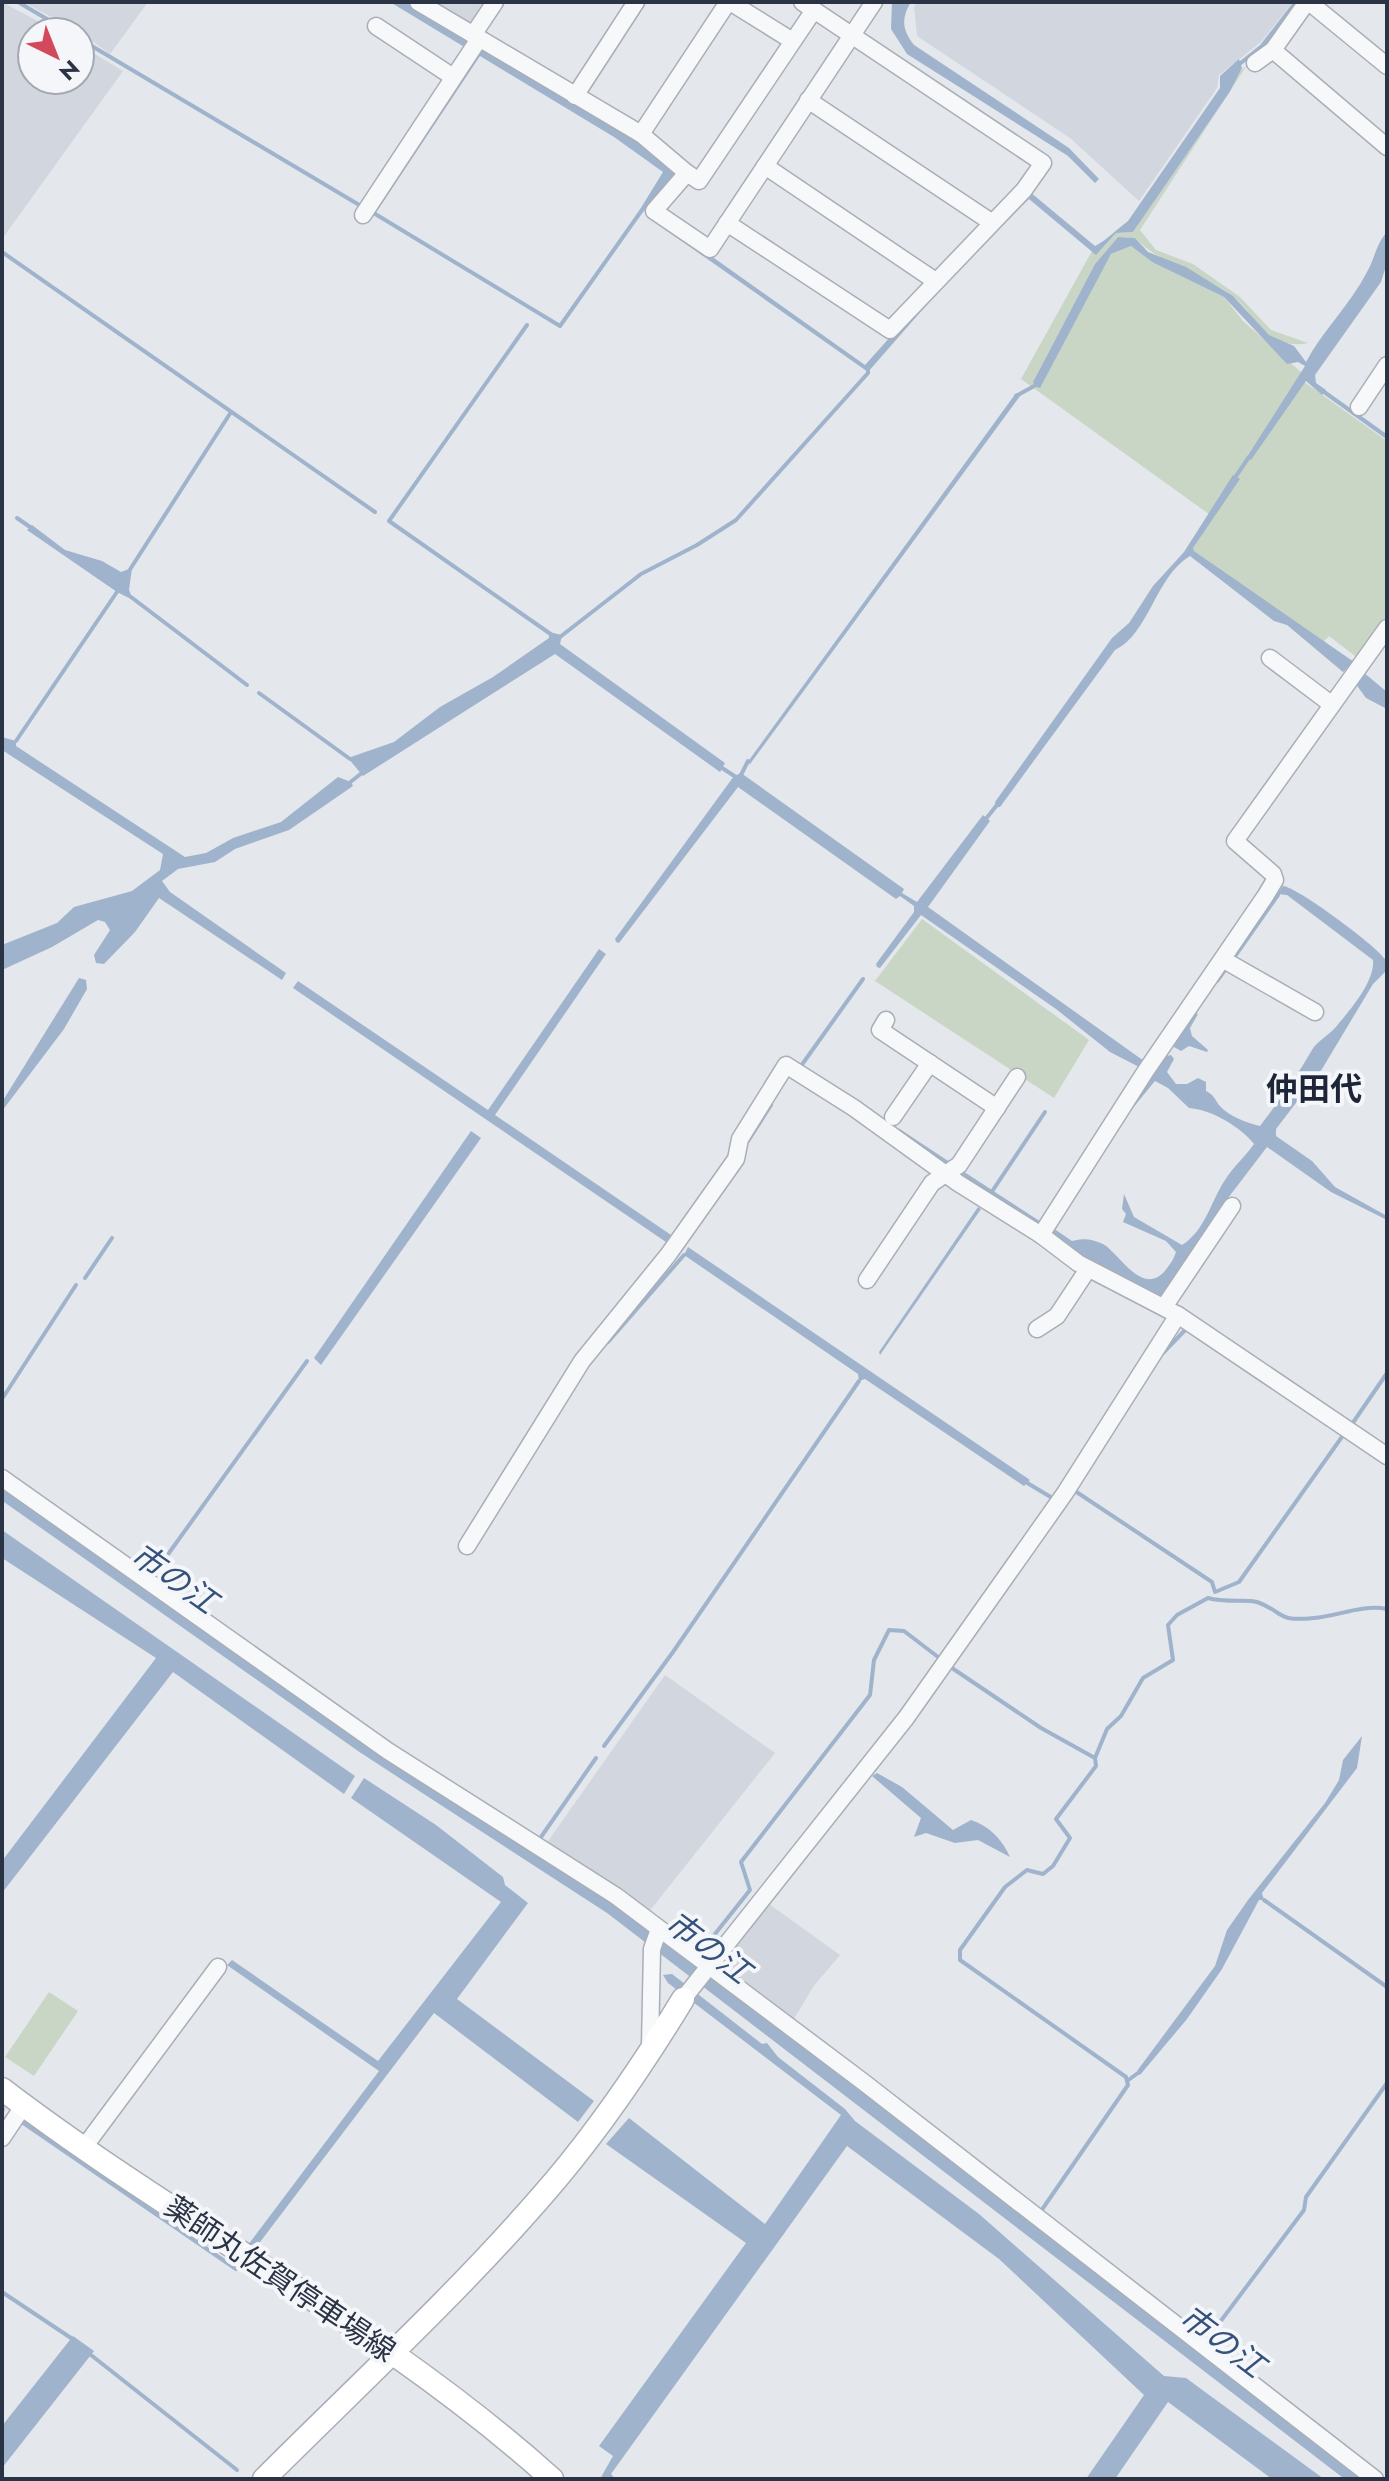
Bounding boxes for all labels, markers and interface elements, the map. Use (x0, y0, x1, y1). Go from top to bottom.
north arrow (16, 16, 96, 96)
text: N (52, 53, 87, 88)
district label: 仲田代 (1266, 1066, 1362, 1112)
water label: 市の江 (121, 1532, 229, 1626)
water label: 市の江 (656, 1900, 763, 1996)
street label: 薬師丸佐賀停車場線 (156, 2185, 404, 2372)
water label: 市の江 (1170, 2294, 1277, 2390)

